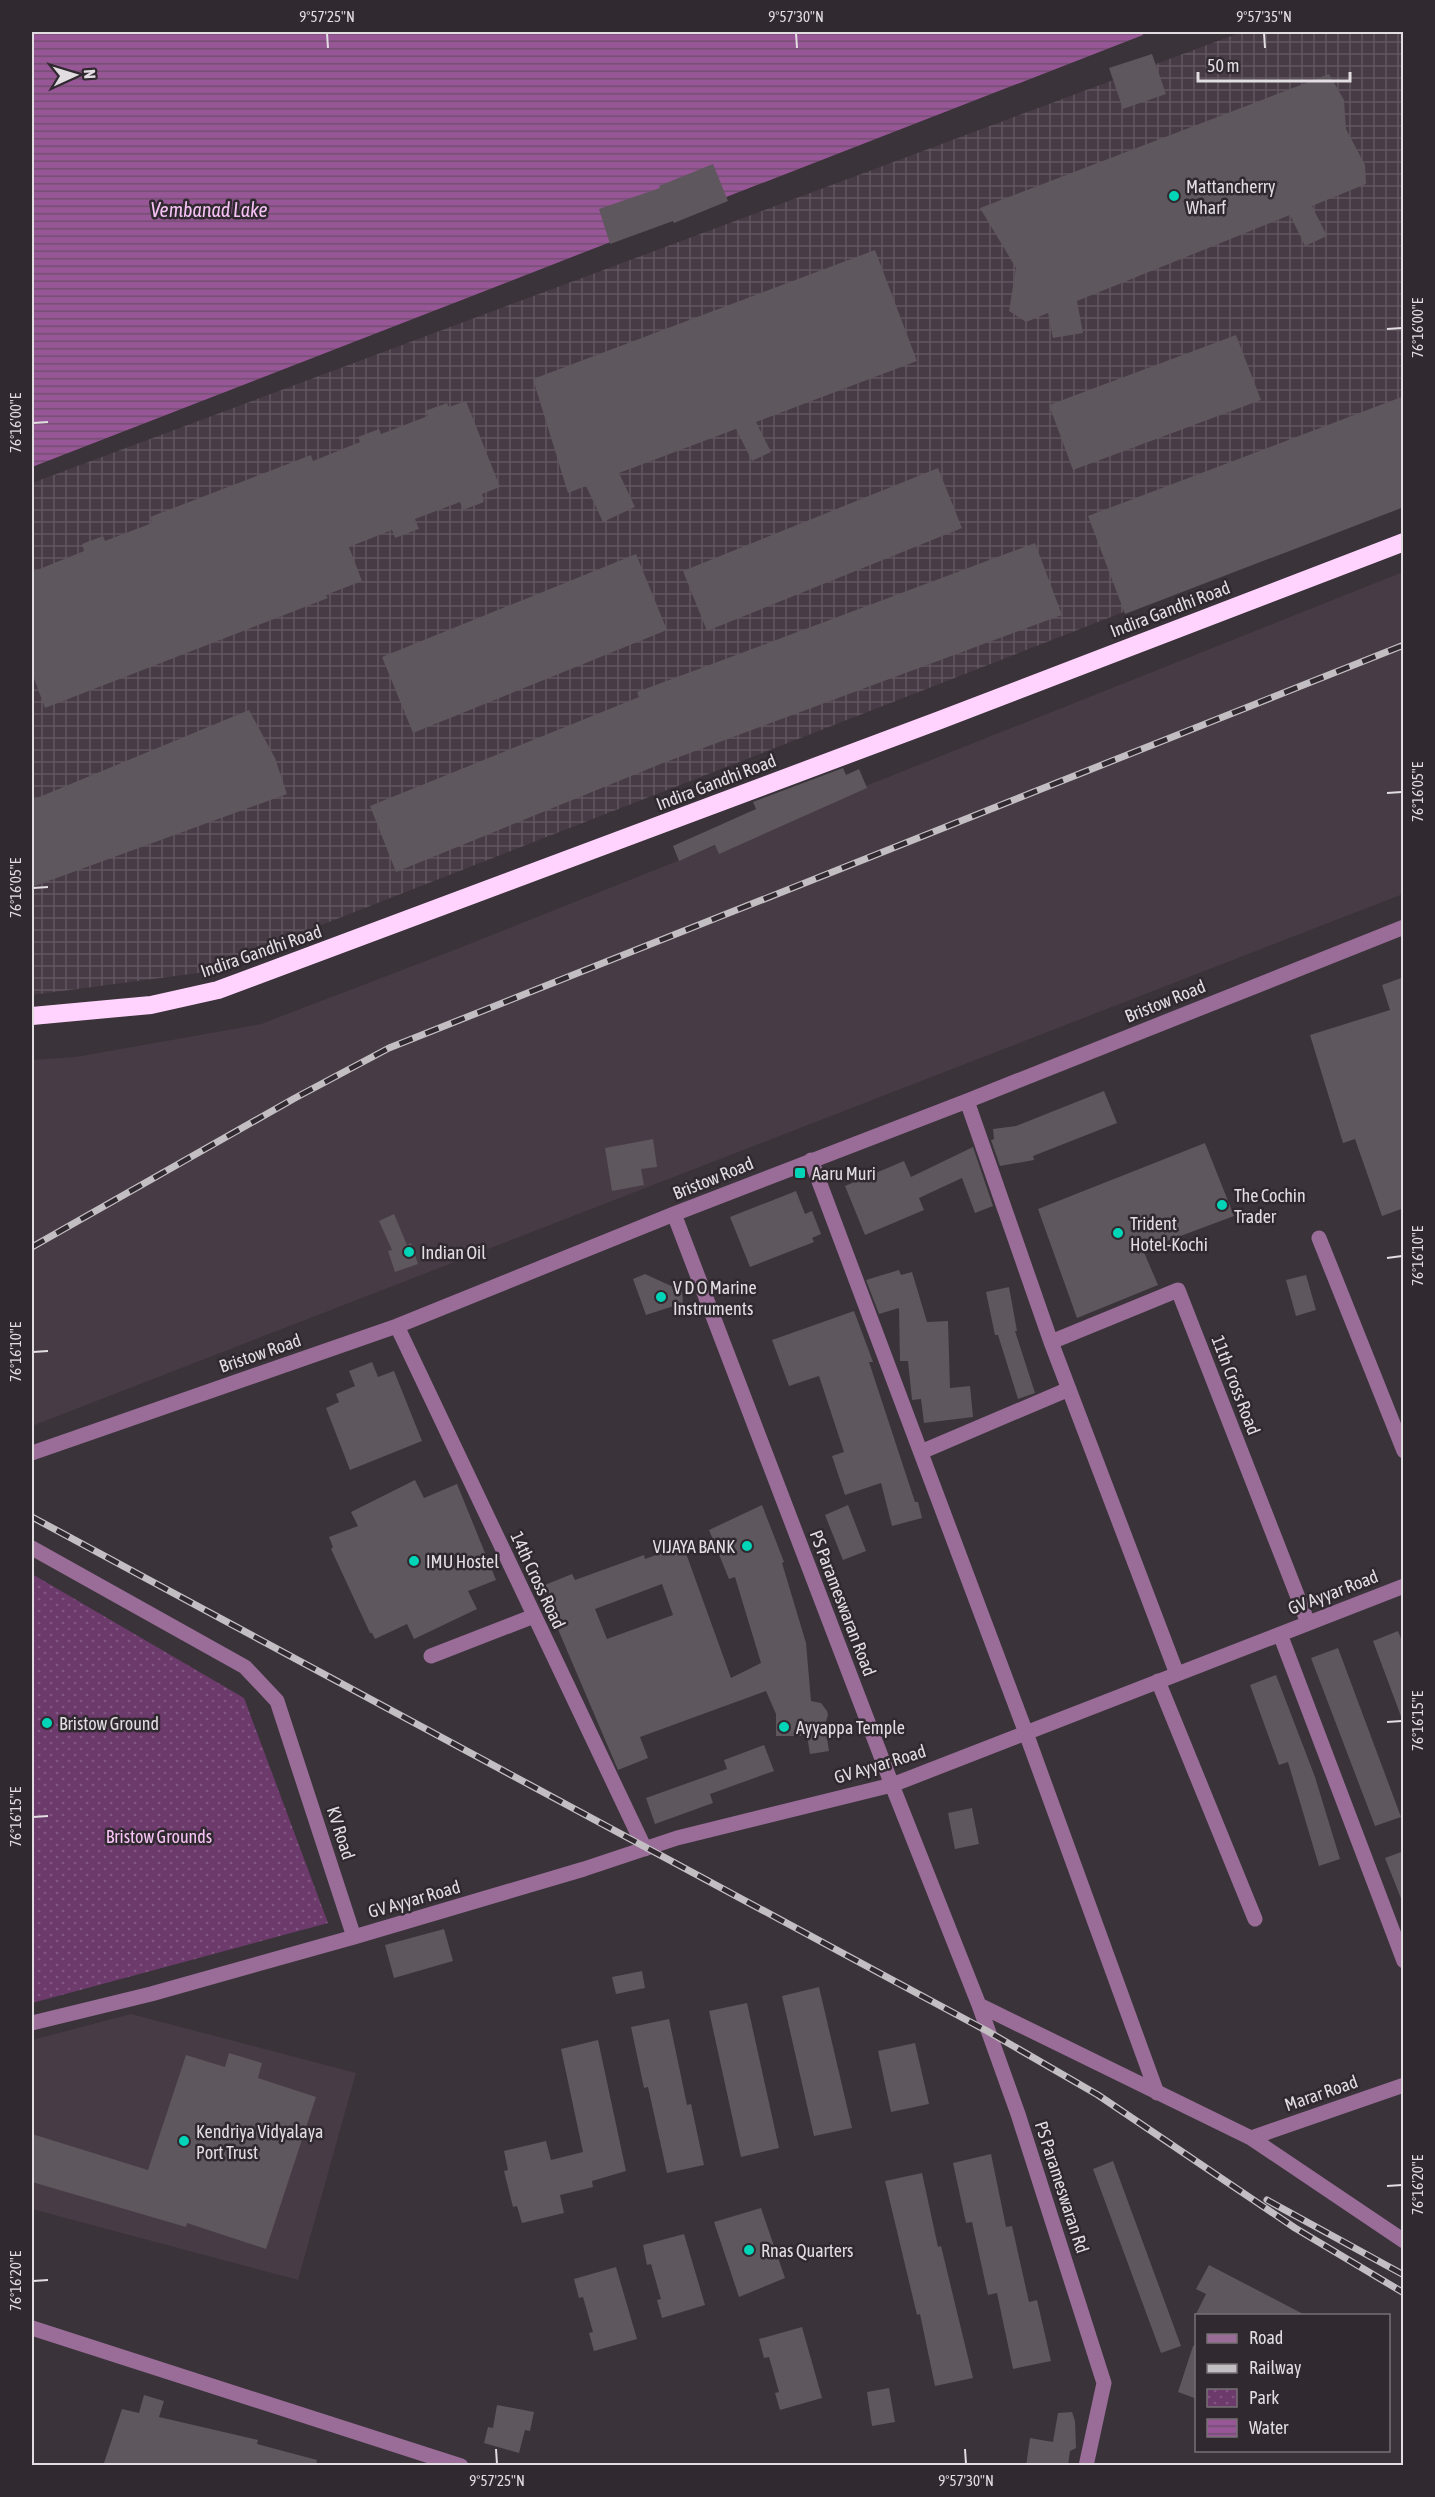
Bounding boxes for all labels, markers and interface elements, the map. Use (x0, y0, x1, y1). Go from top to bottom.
text: 9°57'25"N (299, 8, 355, 25)
text: 9°57'30"N (768, 8, 824, 25)
text: 9°57'35"N (1236, 8, 1292, 25)
north arrow (45, 45, 105, 105)
scale bar (1198, 45, 1350, 83)
text: 50 m (1207, 55, 1239, 76)
text: N (81, 69, 99, 79)
place label: Mattancherry Wharf (1186, 176, 1276, 218)
marker: Mattancherry Wharf (1167, 189, 1181, 203)
water label: Vembanad Lake (150, 198, 268, 221)
text: 76°16'00"E (1409, 297, 1426, 358)
text: 76°16'00"E (7, 392, 24, 453)
street label: Indira Gandhi Road (1107, 577, 1233, 641)
street label: Indira Gandhi Road (653, 750, 779, 814)
text: 76°16'05"E (1409, 761, 1426, 822)
text: 76°16'05"E (7, 857, 24, 918)
street label: Indira Gandhi Road (198, 920, 324, 982)
street label: Bristow Road (1122, 975, 1208, 1027)
street label: Bristow Road (670, 1152, 756, 1204)
place label: Aaru Muri (812, 1163, 876, 1184)
marker: Aaru Muri (793, 1166, 807, 1180)
place label: The Cochin Trader (1234, 1185, 1306, 1227)
marker: The Cochin Trader (1215, 1198, 1229, 1212)
place label: Trident Hotel-Kochi (1130, 1213, 1208, 1255)
text: 76°16'10"E (1409, 1225, 1426, 1286)
marker: Trident Hotel-Kochi (1111, 1226, 1125, 1240)
place label: Indian Oil (421, 1242, 486, 1263)
marker: Indian Oil (402, 1245, 416, 1259)
place label: V D O Marine Instruments (673, 1277, 757, 1319)
marker: V D O Marine Instruments (654, 1290, 668, 1304)
text: 76°16'10"E (7, 1321, 24, 1382)
street label: Bristow Road (216, 1329, 304, 1377)
street label: 11th Cross Road (1207, 1332, 1265, 1438)
street label: PS Parameswaran Road (806, 1527, 880, 1679)
street label: 14th Cross Road (506, 1528, 570, 1632)
place label: VIJAYA BANK (653, 1536, 735, 1557)
marker: VIJAYA BANK (740, 1539, 754, 1553)
place label: IMU Hostel (426, 1551, 499, 1572)
marker: IMU Hostel (407, 1554, 421, 1568)
street label: GV Ayyar Road (1285, 1565, 1381, 1619)
text: 76°16'15"E (1409, 1690, 1426, 1751)
place label: Bristow Ground (59, 1713, 159, 1734)
marker: Bristow Ground (40, 1716, 54, 1730)
place label: Ayyappa Temple (796, 1717, 905, 1738)
marker: Ayyappa Temple (777, 1720, 791, 1734)
street label: GV Ayyar Road (832, 1740, 928, 1788)
text: 76°16'15"E (7, 1786, 24, 1847)
street label: KV Road (323, 1804, 359, 1862)
park label: Bristow Grounds (106, 1826, 212, 1847)
street label: GV Ayyar Road (366, 1876, 462, 1922)
street label: Marar Road (1282, 2071, 1360, 2115)
street label: PS Parameswaran Rd (1031, 2118, 1093, 2256)
place label: Kendriya Vidyalaya Port Trust (196, 2121, 323, 2163)
marker: Kendriya Vidyalaya Port Trust (177, 2134, 191, 2148)
text: 76°16'20"E (1409, 2154, 1426, 2215)
place label: Rnas Quarters (761, 2240, 853, 2261)
marker: Rnas Quarters (742, 2243, 756, 2257)
text: 76°16'20"E (7, 2250, 24, 2311)
legend (1195, 2314, 1390, 2452)
text: Road (1249, 2327, 1283, 2348)
text: Railway (1249, 2357, 1301, 2378)
text: Park (1249, 2387, 1279, 2408)
text: Water (1249, 2417, 1289, 2438)
text: 9°57'25"N (469, 2472, 525, 2489)
text: 9°57'30"N (938, 2472, 994, 2489)

